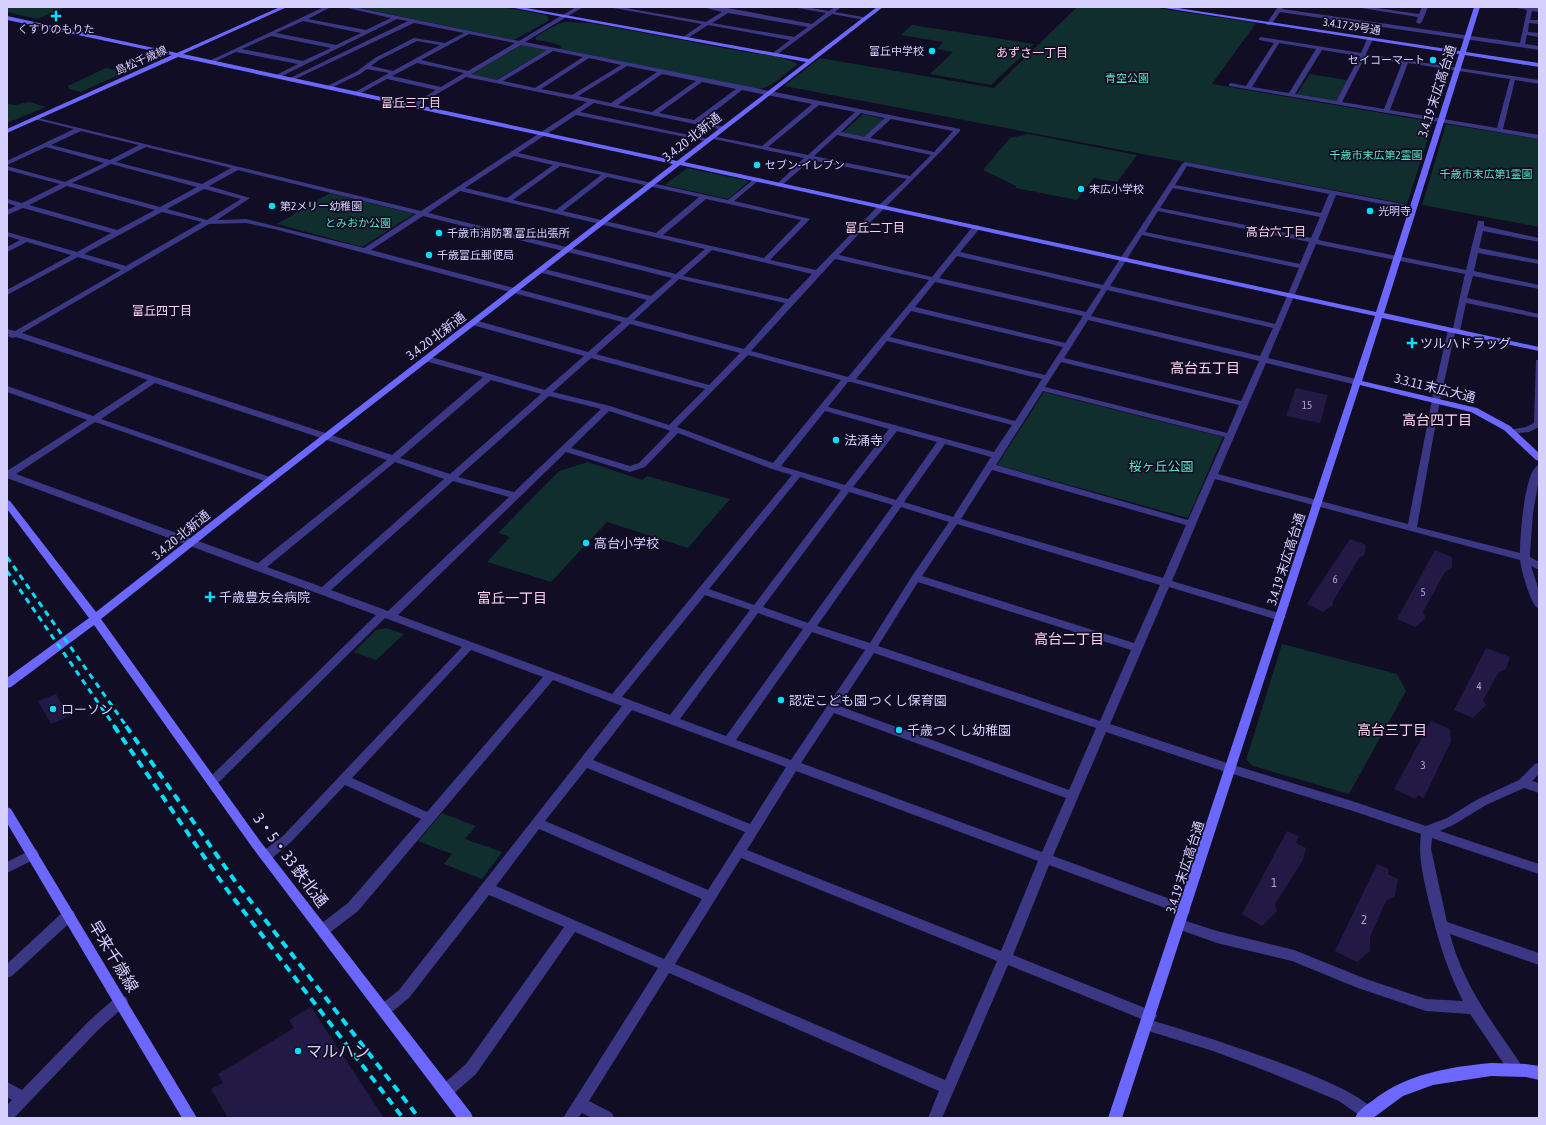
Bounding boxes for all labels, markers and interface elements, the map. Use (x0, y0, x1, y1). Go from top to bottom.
marker: くすりのもりた (51, 11, 61, 21)
street label: 3.4.17 29号通 (1322, 16, 1382, 36)
place label: くすりのもりた (18, 23, 95, 35)
street label: 島松千歳線 (113, 43, 169, 77)
street label: 3.4.19 末広高台通 (1415, 43, 1459, 139)
place label: 富丘中学校 (869, 45, 924, 57)
marker: 富丘中学校 (927, 46, 937, 56)
district label: あずさ一丁目 (996, 46, 1068, 60)
place label: セイコーマート (1348, 54, 1425, 66)
marker: セイコーマート (1428, 55, 1438, 65)
park label: 青空公園 (1105, 72, 1149, 84)
district label: 富丘三丁目 (381, 96, 441, 110)
street label: 3.4.20 北新通 (660, 110, 724, 164)
park label: 千歳市末広第2霊園 (1329, 149, 1423, 161)
place label: セブン-イレブン (765, 159, 845, 171)
marker: セブン-イレブン (752, 160, 762, 170)
park label: 千歳市末広第1霊園 (1439, 168, 1533, 180)
place label: 末広小学校 (1089, 183, 1144, 195)
marker: 末広小学校 (1076, 184, 1086, 194)
place label: 第2メリー幼稚園 (280, 200, 362, 212)
marker: 第2メリー幼稚園 (267, 201, 277, 211)
place label: 光明寺 (1378, 205, 1411, 217)
marker: 光明寺 (1365, 206, 1375, 216)
park label: とみおか公園 (325, 217, 391, 229)
district label: 富丘二丁目 (845, 221, 905, 235)
district label: 高台六丁目 (1246, 225, 1306, 239)
place label: 千歳市消防署 富丘出張所 (447, 227, 571, 239)
marker: 千歳市消防署 富丘出張所 (434, 228, 444, 238)
place label: 千歳富丘郵便局 (437, 249, 514, 261)
marker: 千歳富丘郵便局 (424, 250, 434, 260)
district label: 富丘四丁目 (132, 304, 192, 318)
street label: 3.4.20 北新通 (404, 309, 468, 363)
place label: ツルハドラッグ (1420, 336, 1511, 351)
marker: ツルハドラッグ (1407, 338, 1417, 348)
district label: 高台五丁目 (1170, 360, 1240, 376)
street label: 3.3.11 末広大通 (1393, 371, 1477, 405)
house number: 15 (1302, 399, 1312, 411)
district label: 高台四丁目 (1402, 412, 1472, 428)
place label: 法涌寺 (844, 433, 883, 448)
marker: 法涌寺 (831, 435, 841, 445)
park label: 桜ヶ丘公園 (1128, 459, 1194, 474)
street label: 3.4.20 北新通 (149, 507, 213, 563)
street label: 3.4.19 末広高台通 (1264, 511, 1308, 607)
place label: 高台小学校 (594, 536, 659, 551)
marker: 高台小学校 (581, 538, 591, 548)
house number: 6 (1332, 573, 1338, 585)
house number: 5 (1420, 586, 1426, 598)
place label: 千歳豊友会病院 (219, 590, 310, 605)
district label: 富丘一丁目 (477, 590, 547, 606)
marker: 千歳豊友会病院 (204, 591, 216, 603)
district label: 高台二丁目 (1034, 631, 1104, 647)
house number: 4 (1476, 680, 1482, 692)
place label: 認定こども園 つくし保育園 (789, 693, 947, 708)
marker: 認定こども園 つくし保育園 (776, 695, 786, 705)
place label: ローソン (61, 702, 113, 717)
marker: ローソン (48, 704, 58, 714)
district label: 高台三丁目 (1357, 722, 1427, 738)
place label: 千歳つくし幼稚園 (907, 723, 1011, 738)
marker: 千歳つくし幼稚園 (894, 725, 904, 735)
house number: 3 (1420, 759, 1426, 771)
street label: 3・5・33 鉄北通 (250, 810, 332, 910)
street label: 3.4.19 末広高台通 (1163, 819, 1207, 915)
house number: 1 (1271, 875, 1277, 890)
house number: 2 (1361, 912, 1367, 927)
street label: 早来千歳線 (86, 917, 142, 995)
place label: マルハン (306, 1042, 370, 1060)
marker: マルハン (293, 1046, 303, 1056)

